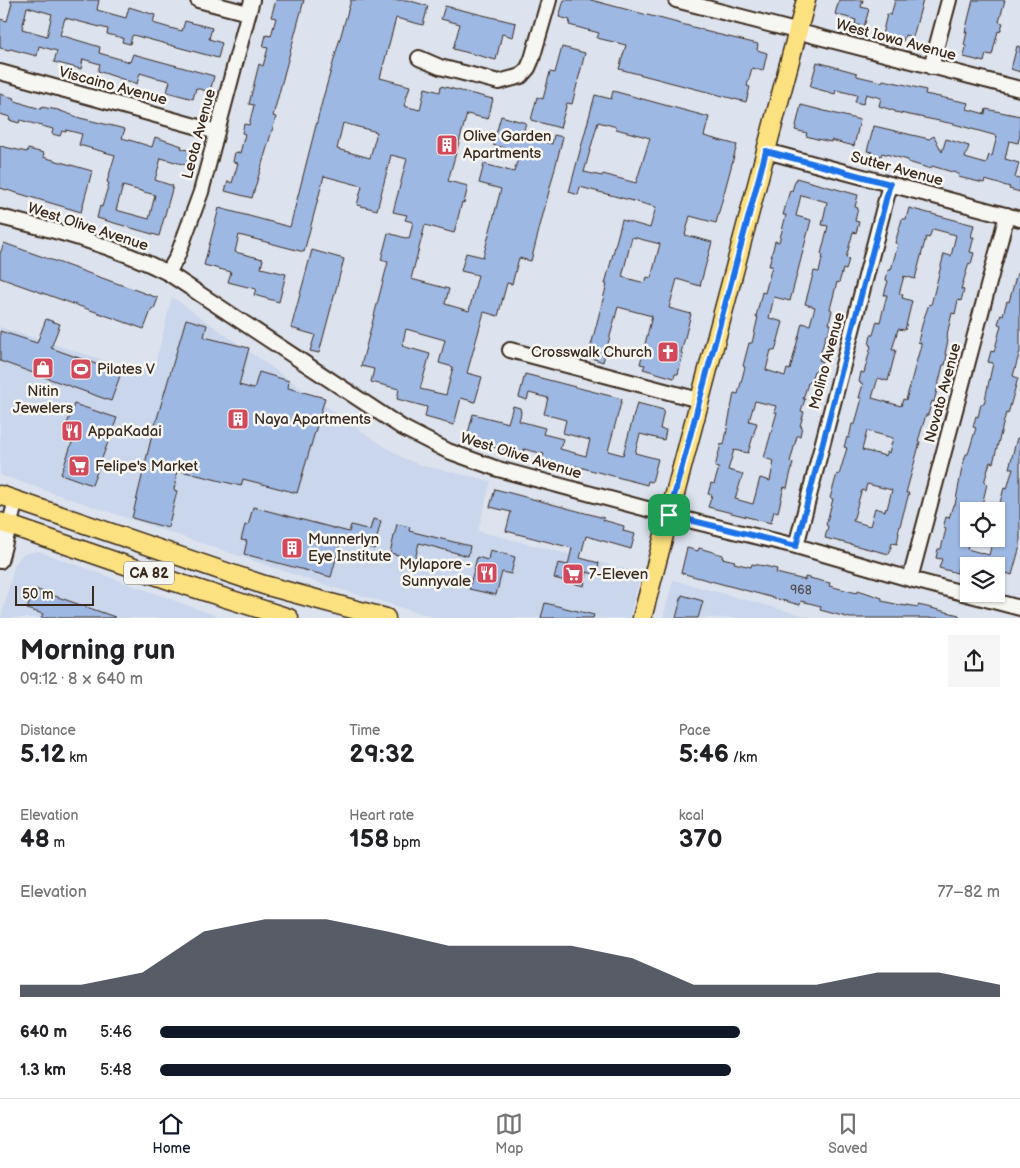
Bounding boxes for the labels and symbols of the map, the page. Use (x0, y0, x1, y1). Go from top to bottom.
street label: West Iowa Avenue (834, 15, 958, 65)
street label: Viscaino Avenue (57, 62, 169, 110)
street label: Leota Avenue (178, 87, 220, 181)
place label: Olive Garden Apartments (463, 127, 552, 163)
building icon: Olive Garden Apartments (435, 133, 459, 157)
street label: Sutter Avenue (849, 148, 945, 190)
street label: West Olive Avenue (25, 199, 151, 256)
street label: Molino Avenue (805, 310, 849, 412)
church icon: Crosswalk Church (656, 340, 680, 364)
street label: Novato Avenue (921, 341, 965, 445)
place label: Crosswalk Church (531, 343, 652, 362)
shop icon: Nitin Jewelers (31, 356, 55, 380)
sports icon: Pilates V (69, 357, 93, 381)
place label: Pilates V (97, 360, 156, 379)
place label: Nitin Jewelers (13, 382, 74, 418)
building icon: Naya Apartments (226, 407, 250, 431)
place label: Naya Apartments (254, 410, 371, 429)
restaurant icon: AppaKadai (60, 419, 84, 443)
place label: AppaKadai (88, 422, 162, 441)
street label: West Olive Avenue (458, 429, 584, 484)
supermarket icon: Felipe's Market (67, 454, 91, 478)
place label: Felipe's Market (95, 457, 199, 476)
pin (648, 494, 690, 536)
place label: Munnerlyn Eye Institute (308, 530, 391, 566)
building icon: Munnerlyn Eye Institute (280, 536, 304, 560)
place label: Mylapore - Sunnyvale (399, 555, 471, 591)
restaurant icon: Mylapore - Sunnyvale (475, 561, 499, 585)
road number: CA 82 (124, 562, 174, 584)
supermarket icon: 7-Eleven (561, 562, 585, 586)
place label: 7-Eleven (589, 565, 648, 584)
scale bar (15, 583, 94, 606)
house number: 968 (790, 583, 812, 598)

